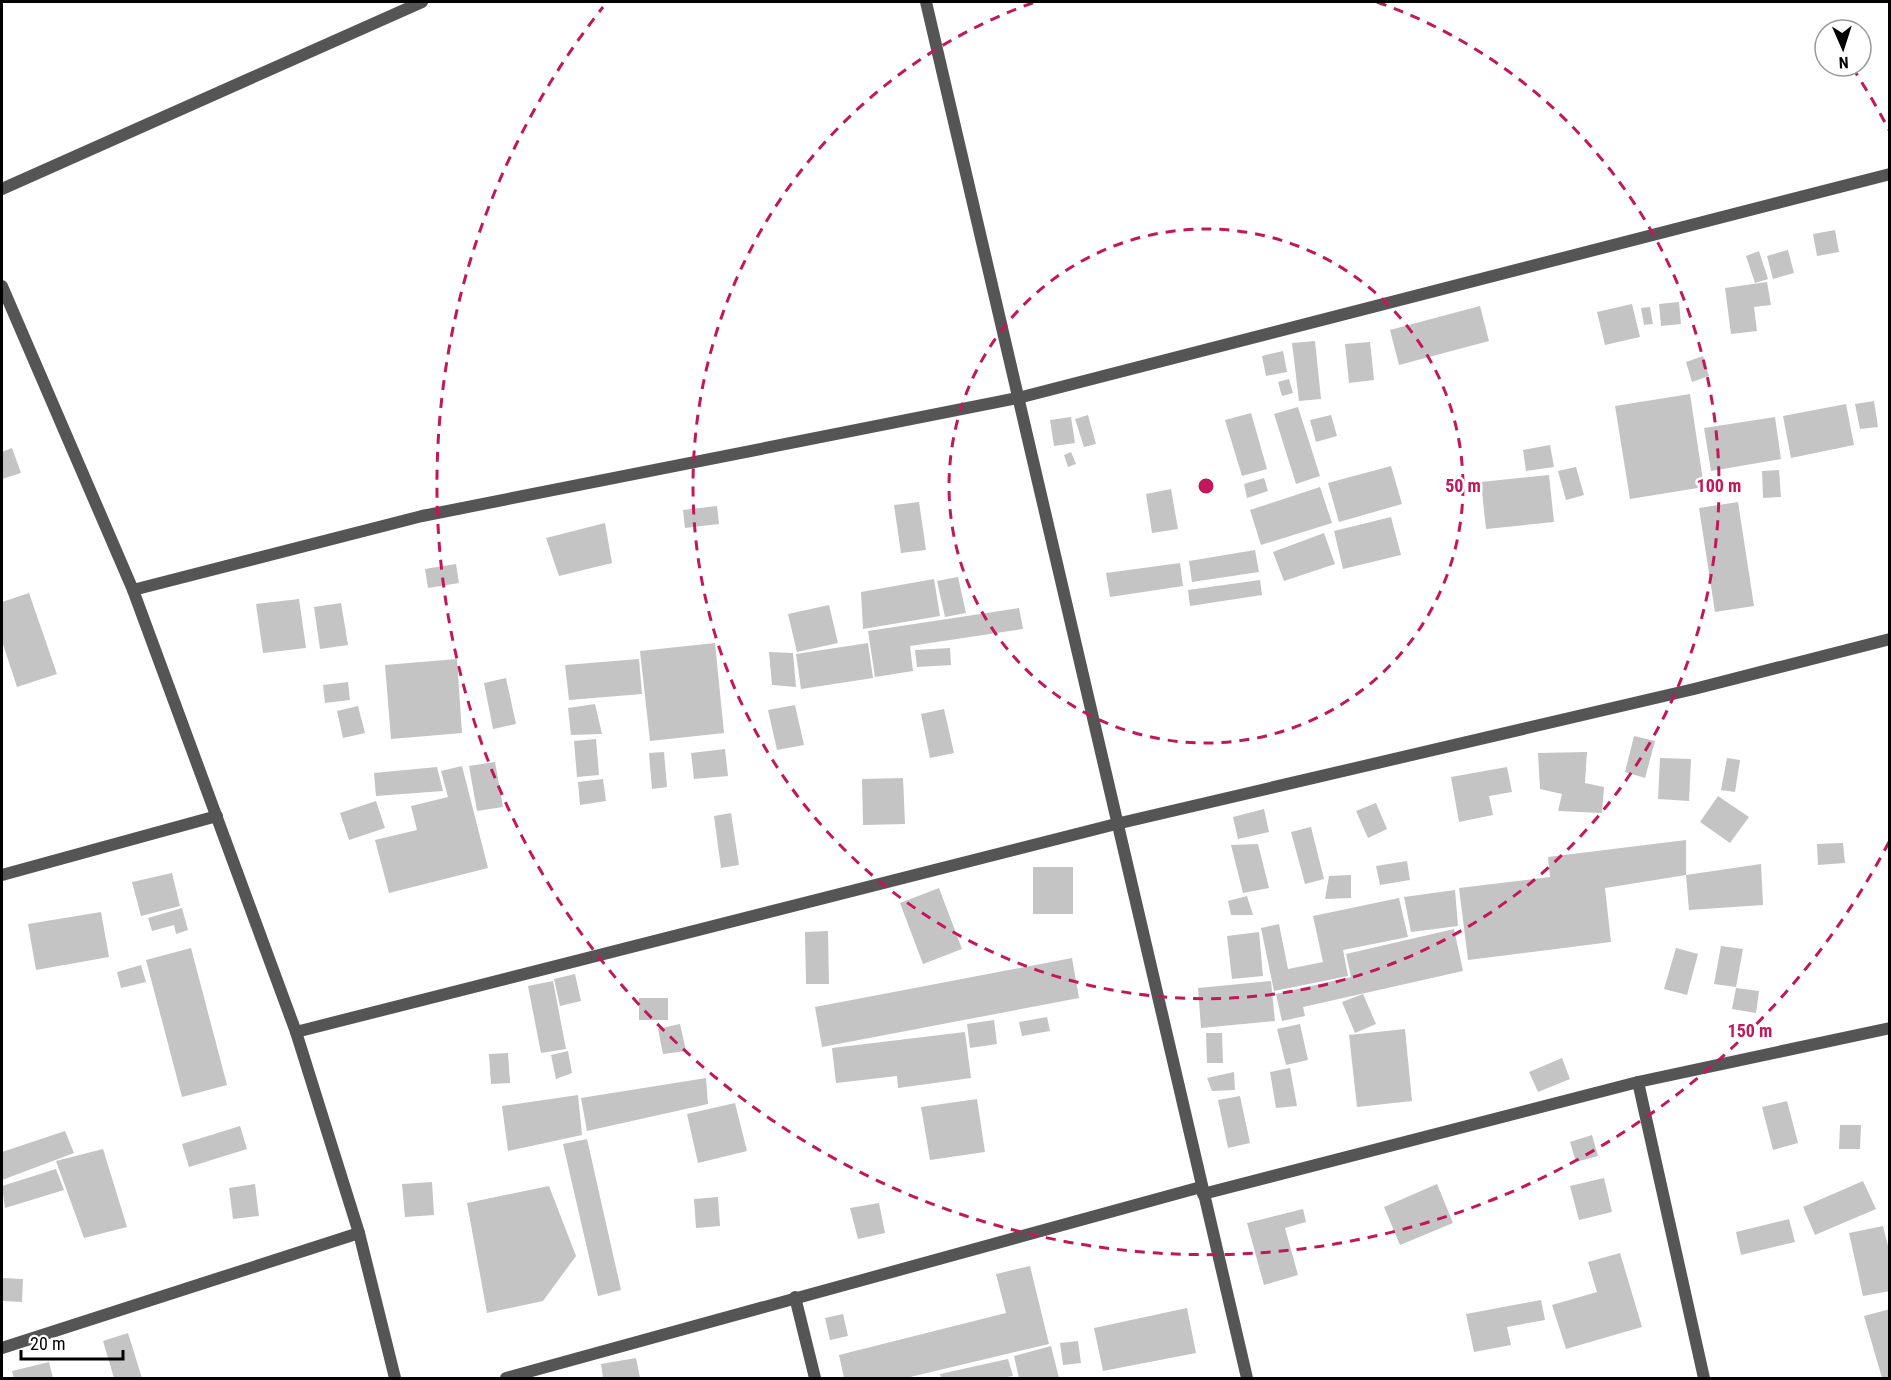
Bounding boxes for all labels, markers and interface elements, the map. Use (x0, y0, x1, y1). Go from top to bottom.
north arrow (1813, 18, 1873, 78)
text: N (1838, 53, 1849, 72)
text: 50 m (1445, 475, 1481, 496)
text: 100 m (1697, 475, 1741, 496)
centre of rings (1196, 476, 1216, 496)
text: 150 m (1728, 1020, 1772, 1041)
scale bar (21, 1323, 123, 1361)
text: 20 m (30, 1333, 65, 1354)

